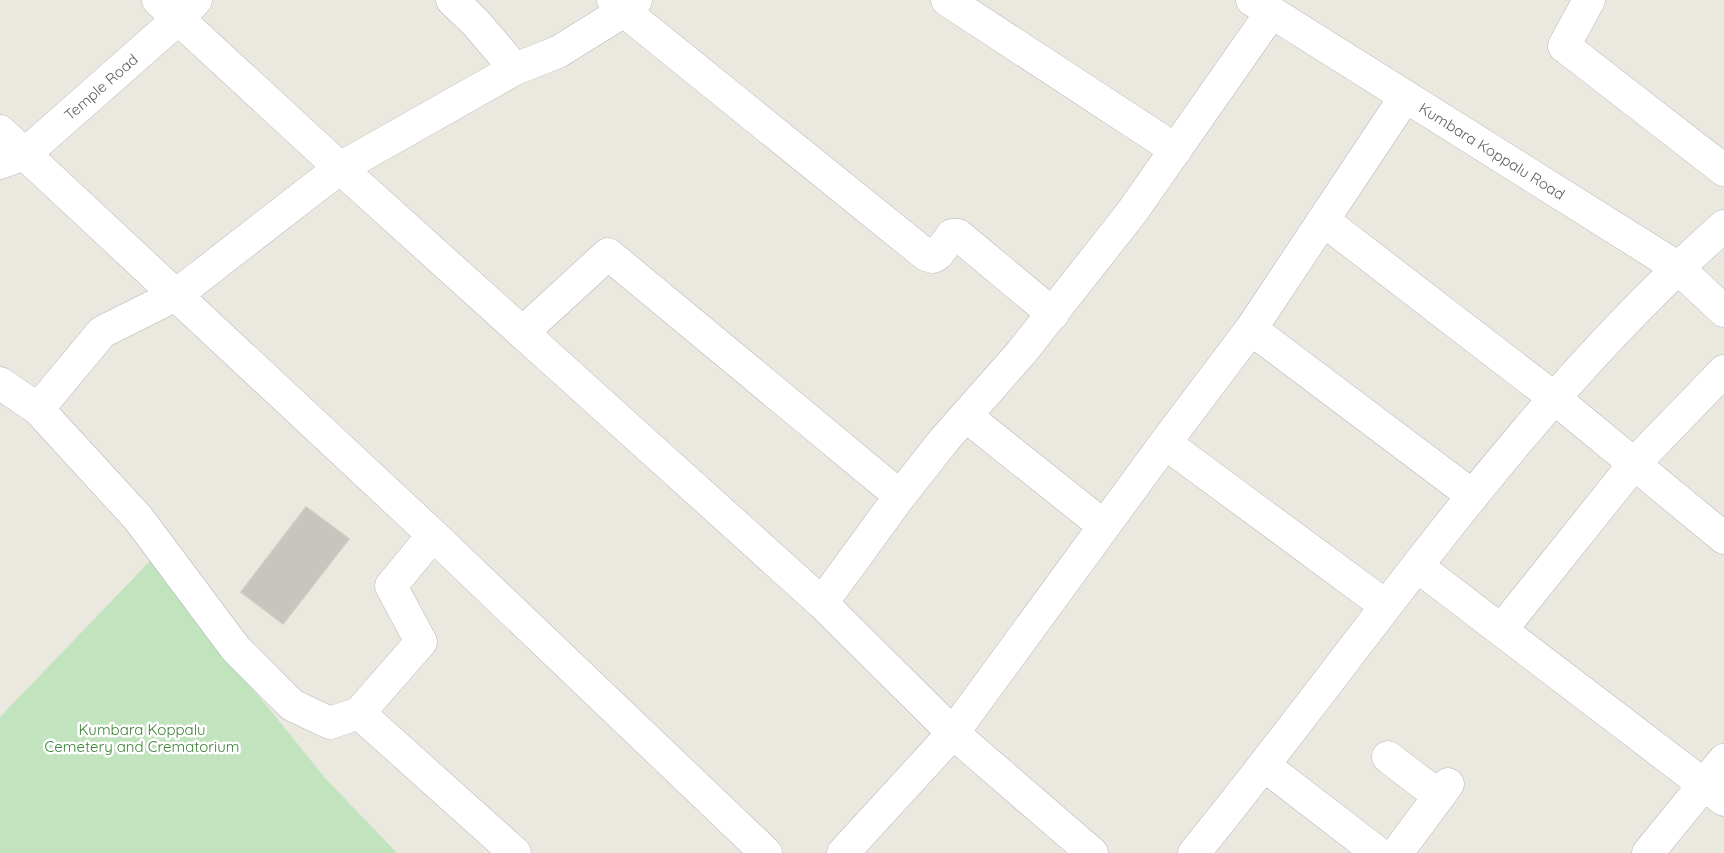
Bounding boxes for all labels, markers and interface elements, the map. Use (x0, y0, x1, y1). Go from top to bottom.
street label: Temple Road (60, 50, 142, 124)
street label: Kumbara Koppalu Road (1416, 98, 1568, 204)
park label: Kumbara Koppalu Cemetery and Crematorium (44, 720, 240, 756)

